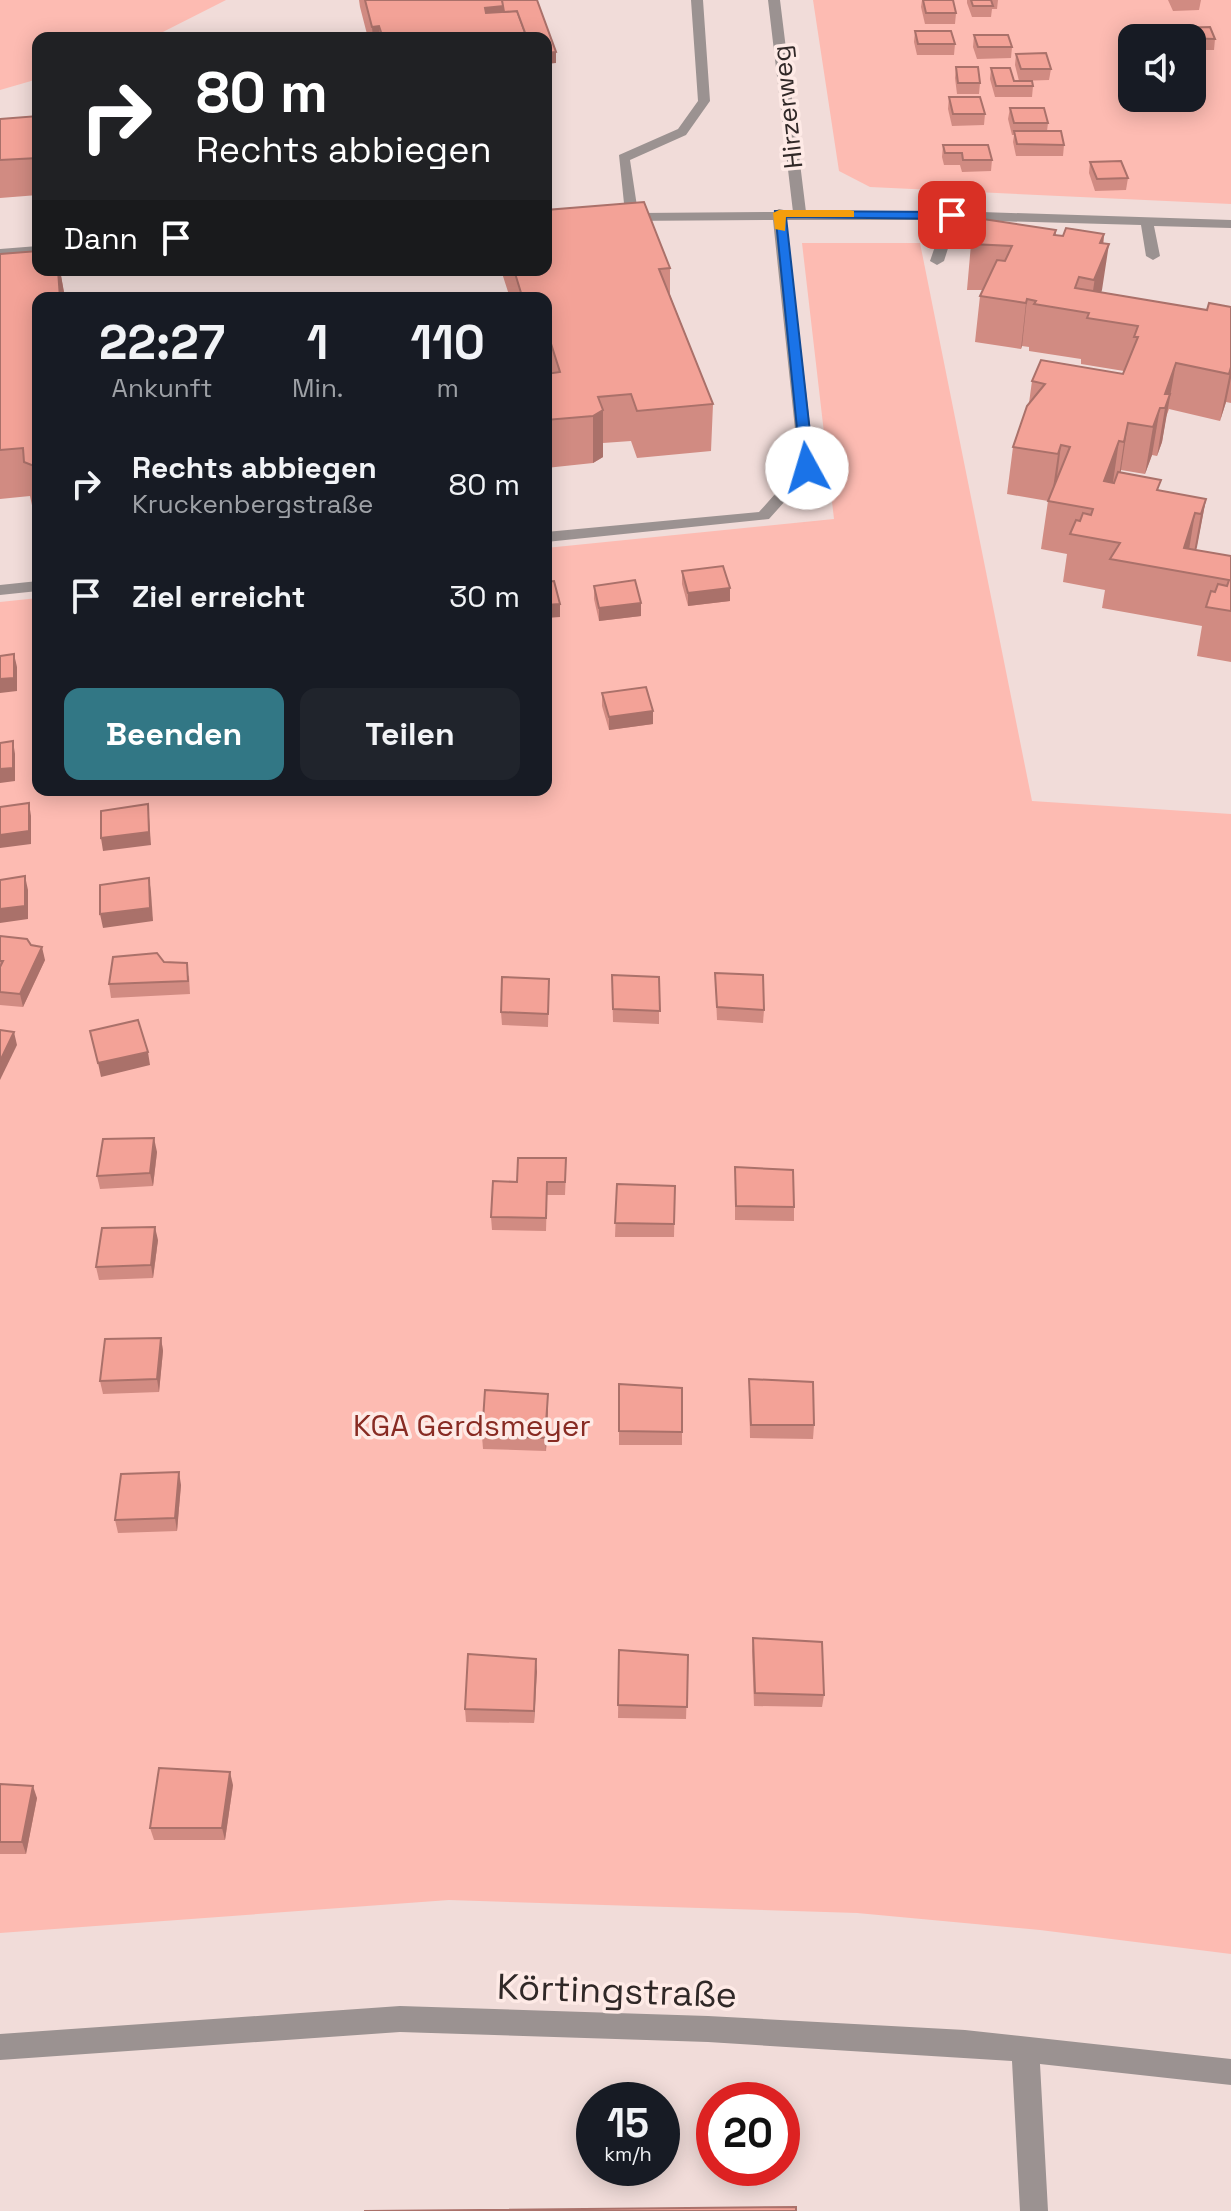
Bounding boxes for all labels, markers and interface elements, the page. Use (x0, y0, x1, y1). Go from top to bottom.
map controls (1118, 24, 1206, 112)
button: sound (1118, 24, 1206, 112)
street label: Hirzerweg (764, 44, 810, 170)
text: 80 m (196, 57, 328, 128)
icon: right (64, 64, 168, 168)
text: Rechts abbiegen (196, 127, 492, 173)
pin (918, 181, 986, 249)
icon: arrive (930, 193, 974, 237)
icon: arrive (154, 216, 198, 260)
text: Dann (64, 219, 138, 258)
text: 22:27 (99, 312, 225, 373)
text: 1 (307, 312, 329, 373)
text: 110 (410, 312, 485, 373)
text: Ankunft (112, 371, 212, 405)
text: Min. (292, 371, 343, 405)
text: m (437, 371, 459, 405)
position arrow (765, 426, 849, 510)
text: Rechts abbiegen (132, 448, 377, 487)
icon: right (64, 462, 108, 506)
text: 80 m (449, 465, 520, 504)
text: Kruckenbergstraße (132, 487, 373, 521)
icon: arrive (64, 574, 108, 618)
text: Ziel erreicht (132, 577, 305, 616)
text: 30 m (449, 577, 520, 616)
button: Beenden (64, 688, 284, 780)
button: Teilen (300, 688, 520, 780)
park label: KGA Gerdsmeyer (353, 1406, 591, 1445)
street label: Körtingstraße (496, 1964, 738, 2018)
speed limit sign: 20 (696, 2082, 800, 2186)
text: 15 (607, 2098, 649, 2149)
text: km/h (604, 2141, 652, 2167)

